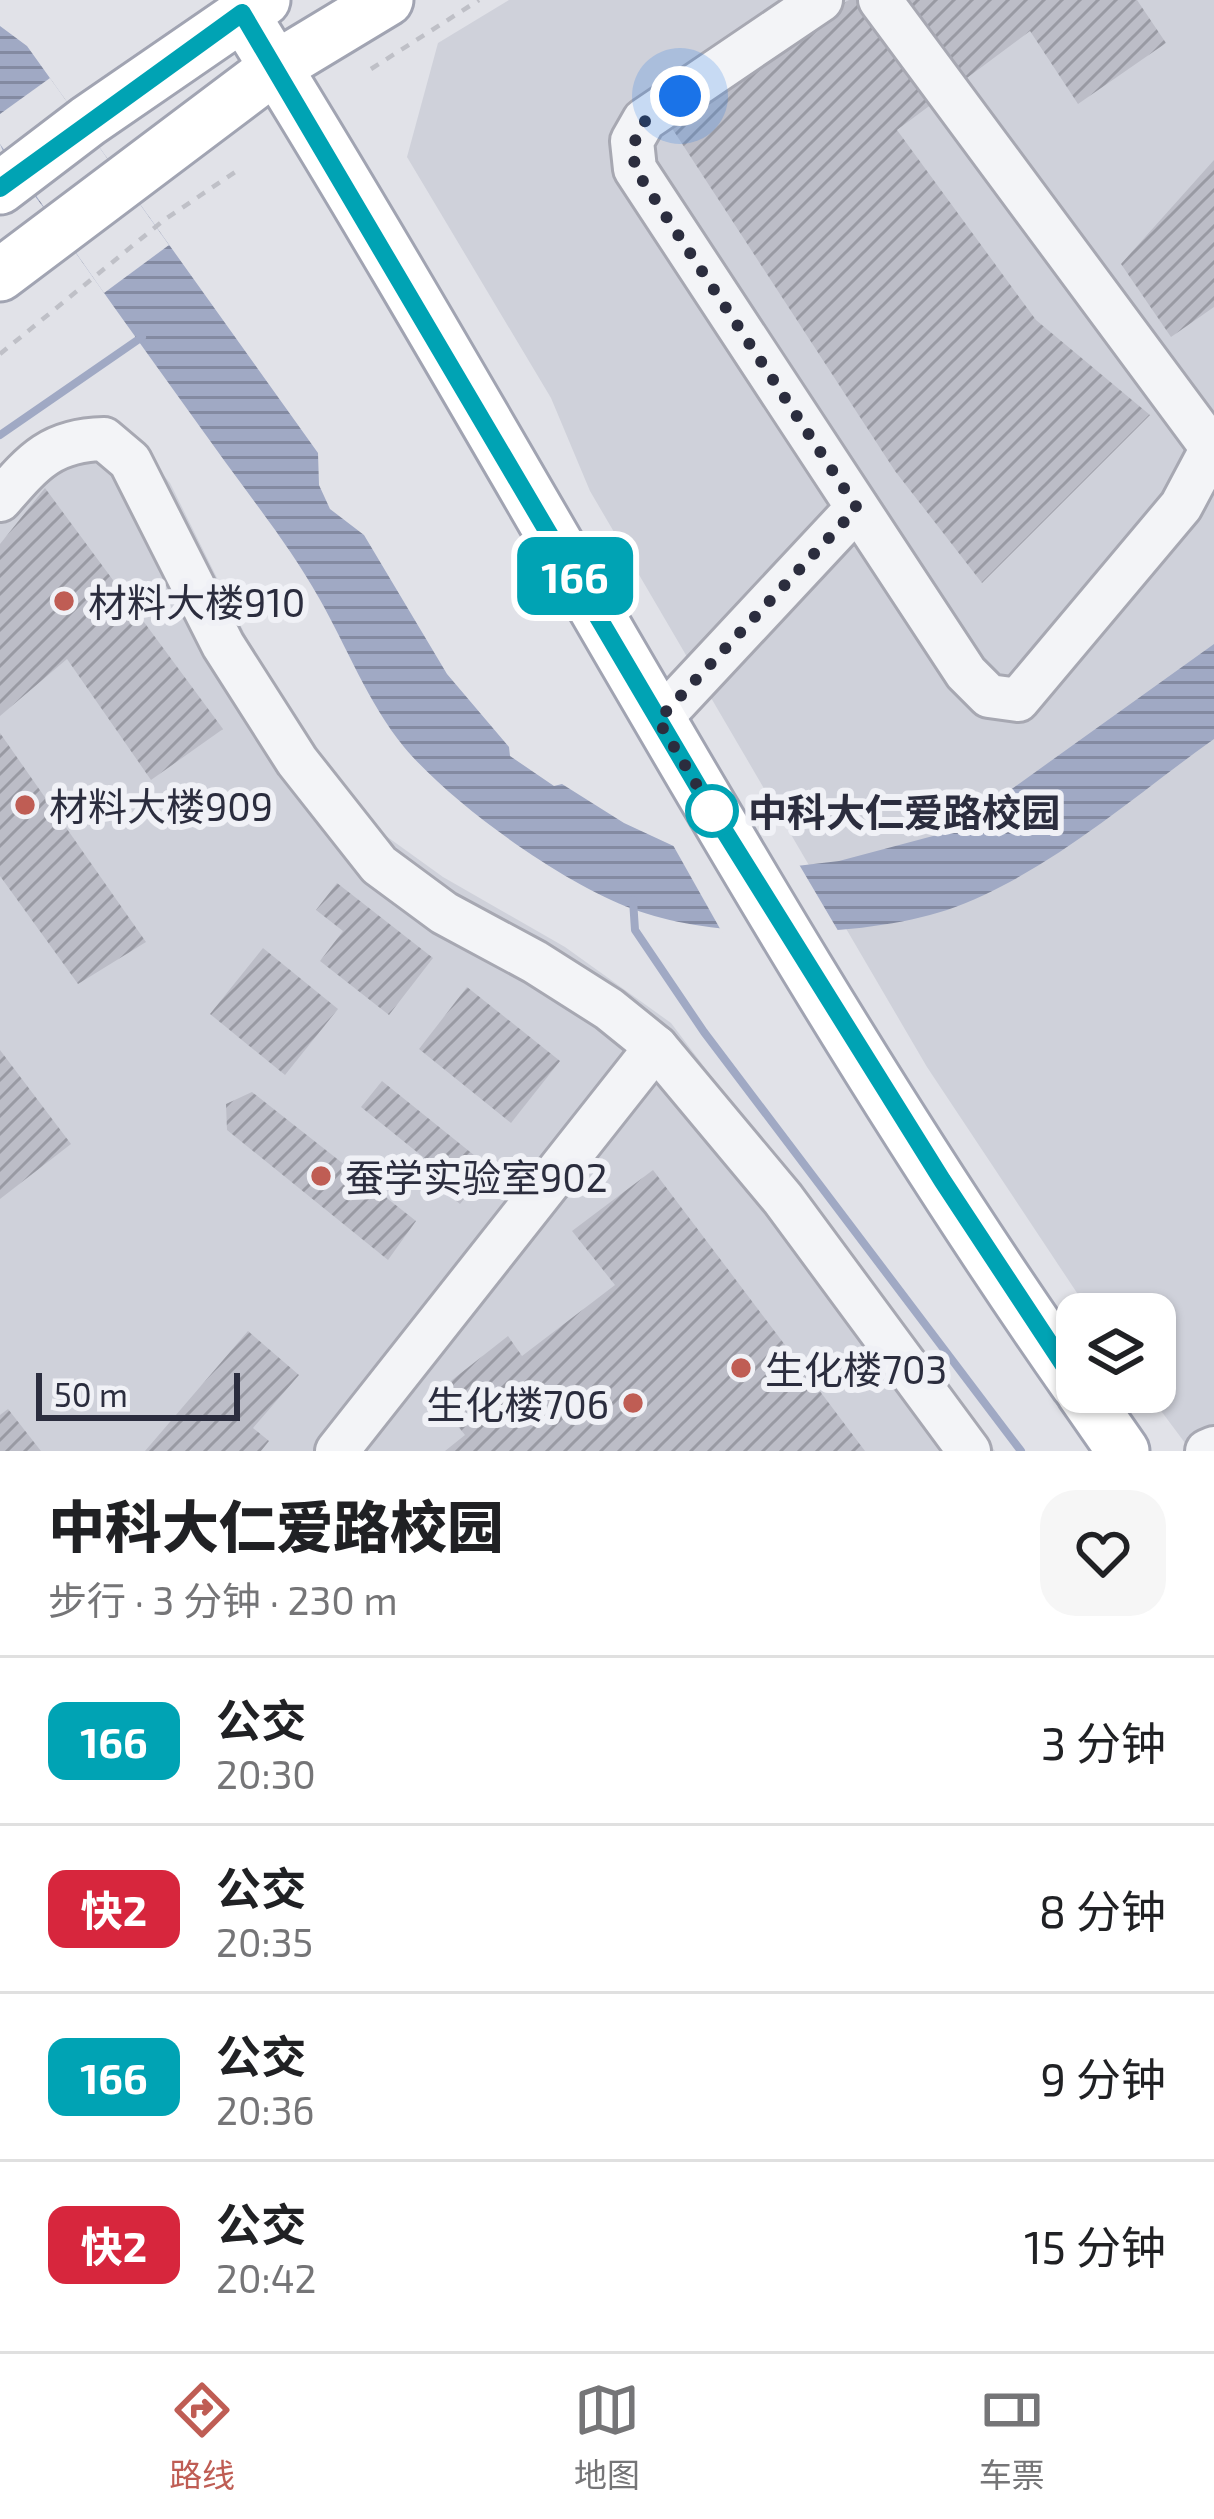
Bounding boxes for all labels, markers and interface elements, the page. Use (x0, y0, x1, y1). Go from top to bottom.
your location (650, 66, 710, 126)
line badge: 166 (506, 537, 644, 615)
text: 166 (541, 551, 609, 601)
place label: 材料大楼910 (88, 578, 305, 625)
marker: 材料大楼910 (51, 588, 77, 614)
place label: 材料大楼909 (49, 782, 273, 829)
marker: 中科大仁爱路校园 (687, 786, 737, 836)
place label: 中科大仁爱路校园 (748, 788, 1060, 835)
marker: 材料大楼909 (12, 792, 38, 818)
place label: 蚕学实验室902 (345, 1153, 608, 1200)
marker: 蚕学实验室902 (308, 1163, 334, 1189)
map controls (1056, 1293, 1176, 1413)
button: layers (1056, 1293, 1176, 1413)
place label: 生化楼703 (765, 1345, 947, 1392)
marker: 生化楼703 (728, 1355, 754, 1381)
scale bar (36, 1367, 240, 1420)
text: 50 m (54, 1374, 128, 1414)
place label: 生化楼706 (426, 1380, 609, 1427)
marker: 生化楼706 (620, 1390, 646, 1416)
button: heart (1040, 1490, 1166, 1616)
text: 中科大仁爱路校园 (48, 1491, 504, 1559)
text: 步行 · 3 分钟 · 230 m (48, 1576, 398, 1623)
text: 公交 (216, 1692, 306, 1746)
text: 3 分钟 (1041, 1715, 1166, 1769)
text: 166 (80, 1716, 148, 1766)
text: 20:30 (216, 1750, 316, 1797)
text: 公交 (216, 1860, 306, 1914)
text: 8 分钟 (1039, 1883, 1166, 1937)
text: 快2 (81, 1884, 147, 1934)
text: 20:35 (216, 1918, 313, 1965)
text: 公交 (216, 2028, 306, 2082)
text: 9 分钟 (1040, 2051, 1166, 2105)
text: 166 (80, 2052, 148, 2102)
text: 20:36 (216, 2086, 315, 2133)
text: 公交 (216, 2196, 306, 2250)
text: 15 分钟 (1024, 2219, 1166, 2273)
text: 快2 (81, 2220, 147, 2270)
text: 20:42 (216, 2254, 317, 2301)
tab: 路线 (169, 2377, 235, 2497)
tab: 地图 (574, 2377, 640, 2497)
tab: 车票 (979, 2377, 1045, 2497)

